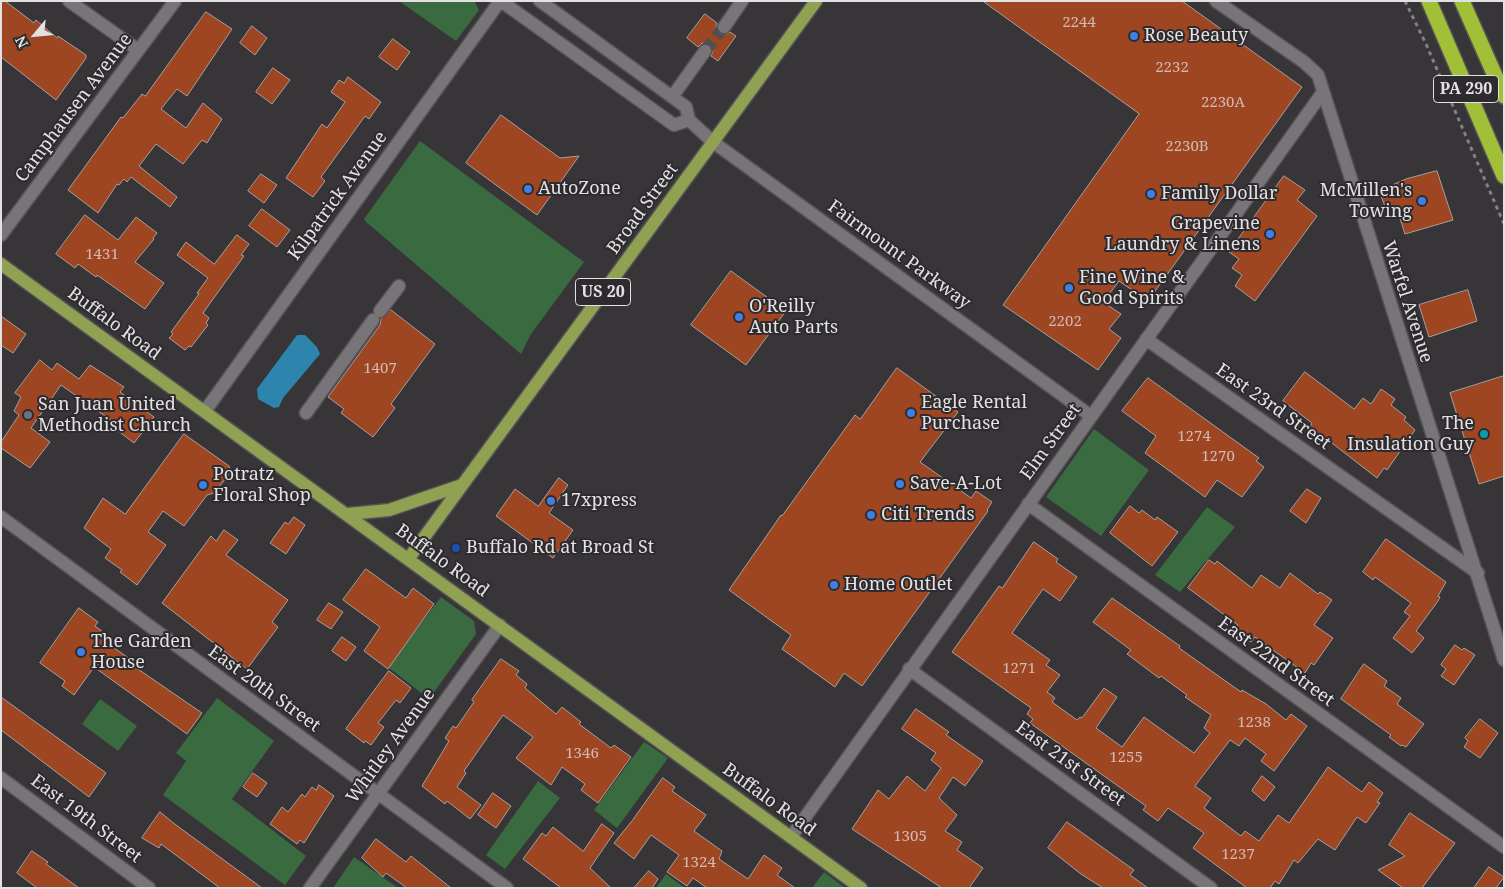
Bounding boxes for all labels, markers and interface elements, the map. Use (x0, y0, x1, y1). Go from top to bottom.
north arrow (10, 10, 60, 60)
house number: 2244 (1062, 14, 1096, 32)
place label: Rose Beauty (1144, 25, 1248, 47)
street label: Camphausen Avenue (11, 29, 137, 187)
marker: Rose Beauty (1128, 30, 1140, 42)
text: N (10, 33, 32, 52)
house number: 2232 (1155, 59, 1189, 77)
road number: PA 290 (1434, 76, 1498, 102)
house number: 2230A (1201, 94, 1245, 112)
street label: Kilpatrick Avenue (284, 127, 392, 265)
house number: 2230B (1165, 138, 1209, 156)
street label: Broad Street (603, 159, 683, 259)
place label: AutoZone (538, 178, 621, 200)
place label: McMillen's Towing (1320, 180, 1412, 222)
marker: AutoZone (522, 183, 534, 195)
place label: Family Dollar (1161, 183, 1277, 205)
marker: Family Dollar (1145, 188, 1157, 200)
marker: McMillen's Towing (1416, 195, 1428, 207)
street label: Fairmount Parkway (823, 196, 975, 314)
place label: Grapevine Laundry & Linens (1105, 213, 1260, 255)
marker: Grapevine Laundry & Linens (1264, 228, 1276, 240)
street label: Warfel Avenue (1377, 238, 1437, 366)
house number: 1431 (85, 246, 119, 264)
place label: Fine Wine & Good Spirits (1079, 267, 1185, 310)
road number: US 20 (576, 278, 630, 306)
marker: Fine Wine & Good Spirits (1063, 282, 1075, 294)
street label: Buffalo Road (63, 283, 165, 365)
place label: O'Reilly Auto Parts (749, 296, 838, 338)
marker: O'Reilly Auto Parts (733, 311, 745, 323)
house number: 2202 (1048, 313, 1082, 331)
street label: East 23rd Street (1212, 359, 1334, 455)
house number: 1407 (363, 360, 397, 378)
place label: Eagle Rental Purchase (921, 392, 1027, 434)
place label: San Juan United Methodist Church (38, 394, 191, 436)
street label: Elm Street (1016, 400, 1086, 484)
marker: Eagle Rental Purchase (905, 407, 917, 419)
marker: San Juan United Methodist Church (22, 409, 34, 421)
place label: The Insulation Guy (1347, 413, 1474, 456)
house number: 1274 (1177, 428, 1211, 446)
marker: The Insulation Guy (1478, 428, 1490, 440)
house number: 1270 (1201, 448, 1235, 466)
place label: Potratz Floral Shop (213, 464, 311, 506)
place label: Save-A-Lot (910, 473, 1002, 495)
marker: Save-A-Lot (894, 478, 906, 490)
marker: Potratz Floral Shop (197, 479, 209, 491)
place label: 17xpress (561, 490, 637, 512)
marker: 17xpress (545, 495, 557, 507)
place label: Citi Trends (881, 504, 975, 526)
marker: Citi Trends (865, 509, 877, 521)
street label: Buffalo Road (391, 520, 493, 602)
place label: Buffalo Rd at Broad St (466, 537, 654, 559)
marker: Buffalo Rd at Broad St (450, 542, 462, 554)
place label: Home Outlet (844, 574, 953, 596)
marker: Home Outlet (828, 579, 840, 591)
street label: East 22nd Street (1214, 613, 1338, 711)
place label: The Garden House (91, 631, 192, 674)
street label: East 20th Street (204, 641, 324, 737)
marker: The Garden House (75, 646, 87, 658)
house number: 1271 (1002, 660, 1036, 678)
street label: Whitley Avenue (342, 684, 440, 808)
house number: 1238 (1237, 714, 1271, 732)
street label: East 21st Street (1011, 717, 1129, 811)
house number: 1346 (565, 745, 599, 763)
house number: 1255 (1109, 749, 1143, 767)
street label: Buffalo Road (718, 759, 820, 841)
street label: East 19th Street (26, 770, 146, 868)
house number: 1305 (893, 828, 927, 846)
house number: 1237 (1221, 846, 1255, 864)
house number: 1324 (682, 854, 716, 872)

